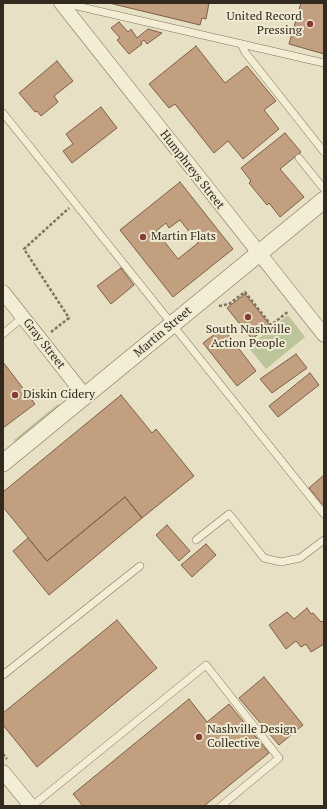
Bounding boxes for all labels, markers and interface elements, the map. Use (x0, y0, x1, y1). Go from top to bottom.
place label: United Record Pressing (226, 10, 302, 38)
marker: United Record Pressing (305, 19, 315, 29)
street label: Humphreys Street (157, 128, 227, 212)
place label: Martin Flats (151, 230, 216, 244)
marker: Martin Flats (138, 232, 148, 242)
street label: Martin Street (131, 304, 195, 360)
marker: South Nashville Action People (243, 312, 253, 322)
street label: Gray Street (20, 316, 68, 372)
place label: South Nashville Action People (206, 323, 290, 351)
place label: Diskin Cidery (23, 388, 95, 402)
marker: Diskin Cidery (10, 390, 20, 400)
place label: Nashville Design Collective (207, 723, 297, 751)
marker: Nashville Design Collective (194, 732, 204, 742)

